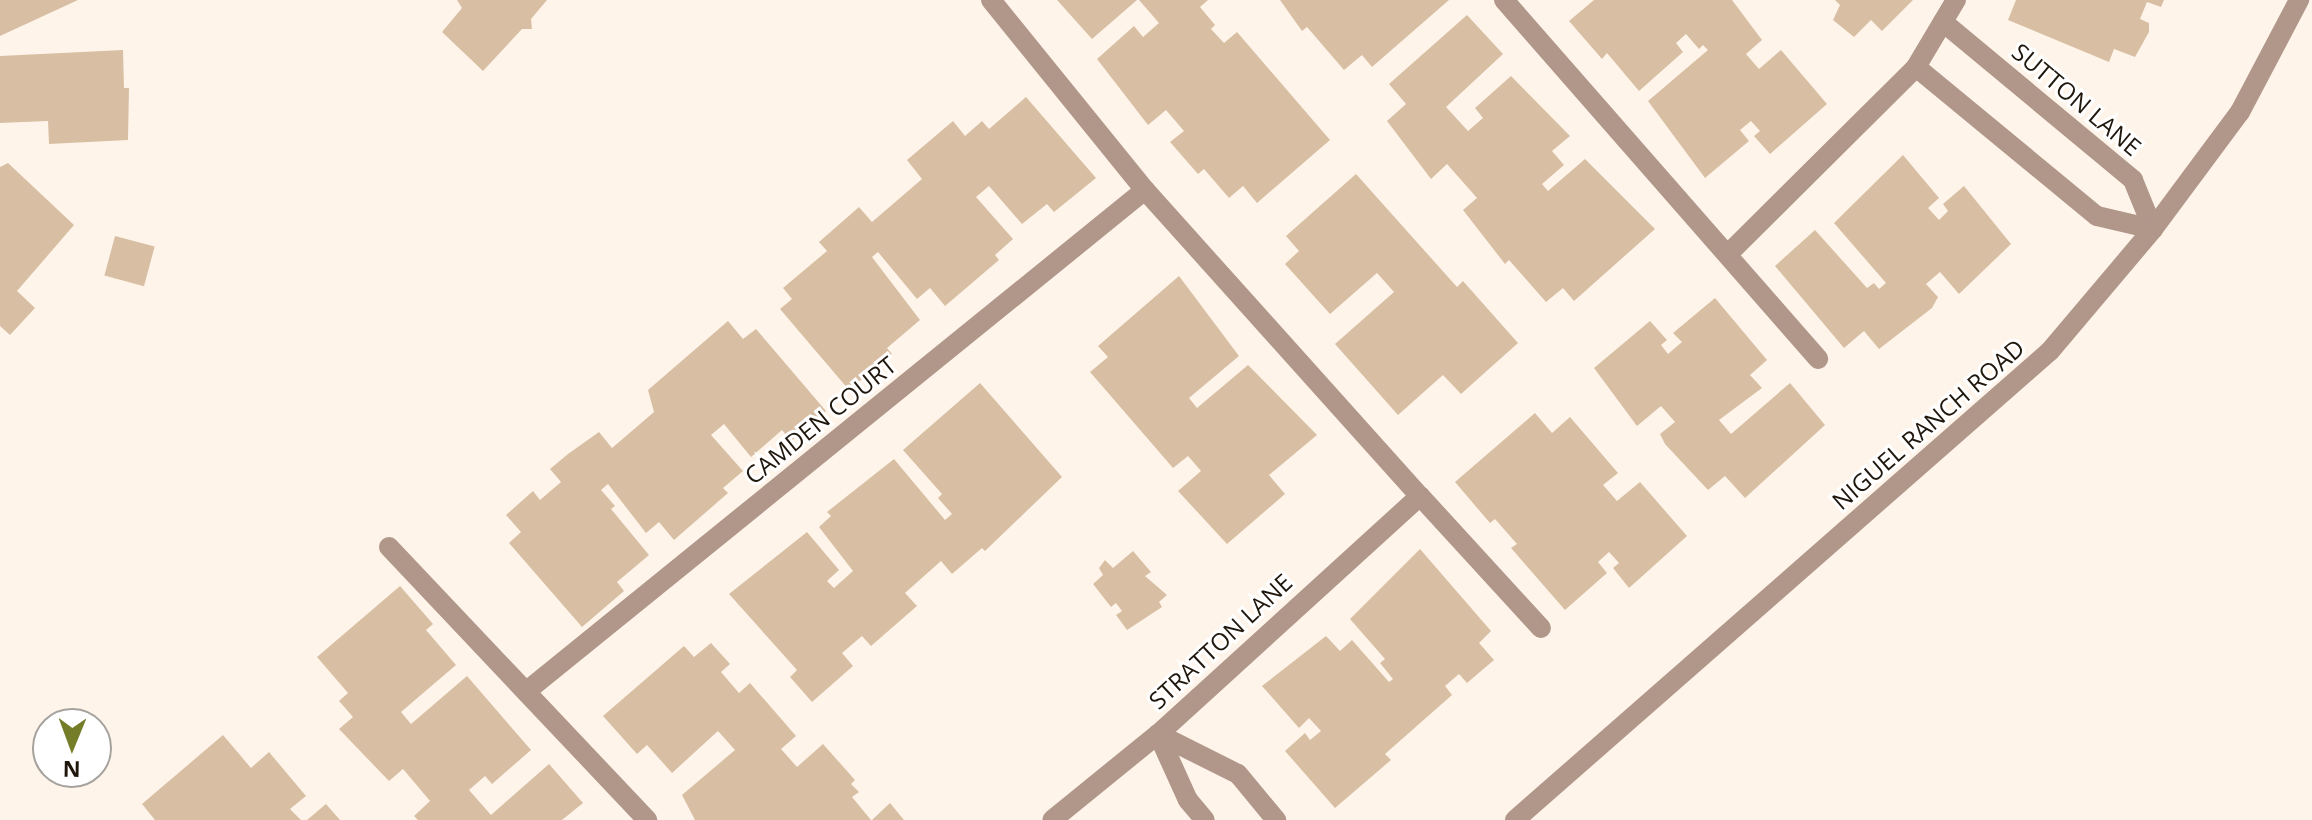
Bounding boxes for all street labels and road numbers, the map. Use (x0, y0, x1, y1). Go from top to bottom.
street label: SUTTON LANE (2007, 37, 2147, 161)
street label: NIGUEL RANCH ROAD (1826, 333, 2030, 515)
street label: CAMDEN COURT (739, 350, 901, 490)
street label: STRATTON LANE (1143, 567, 1297, 715)

